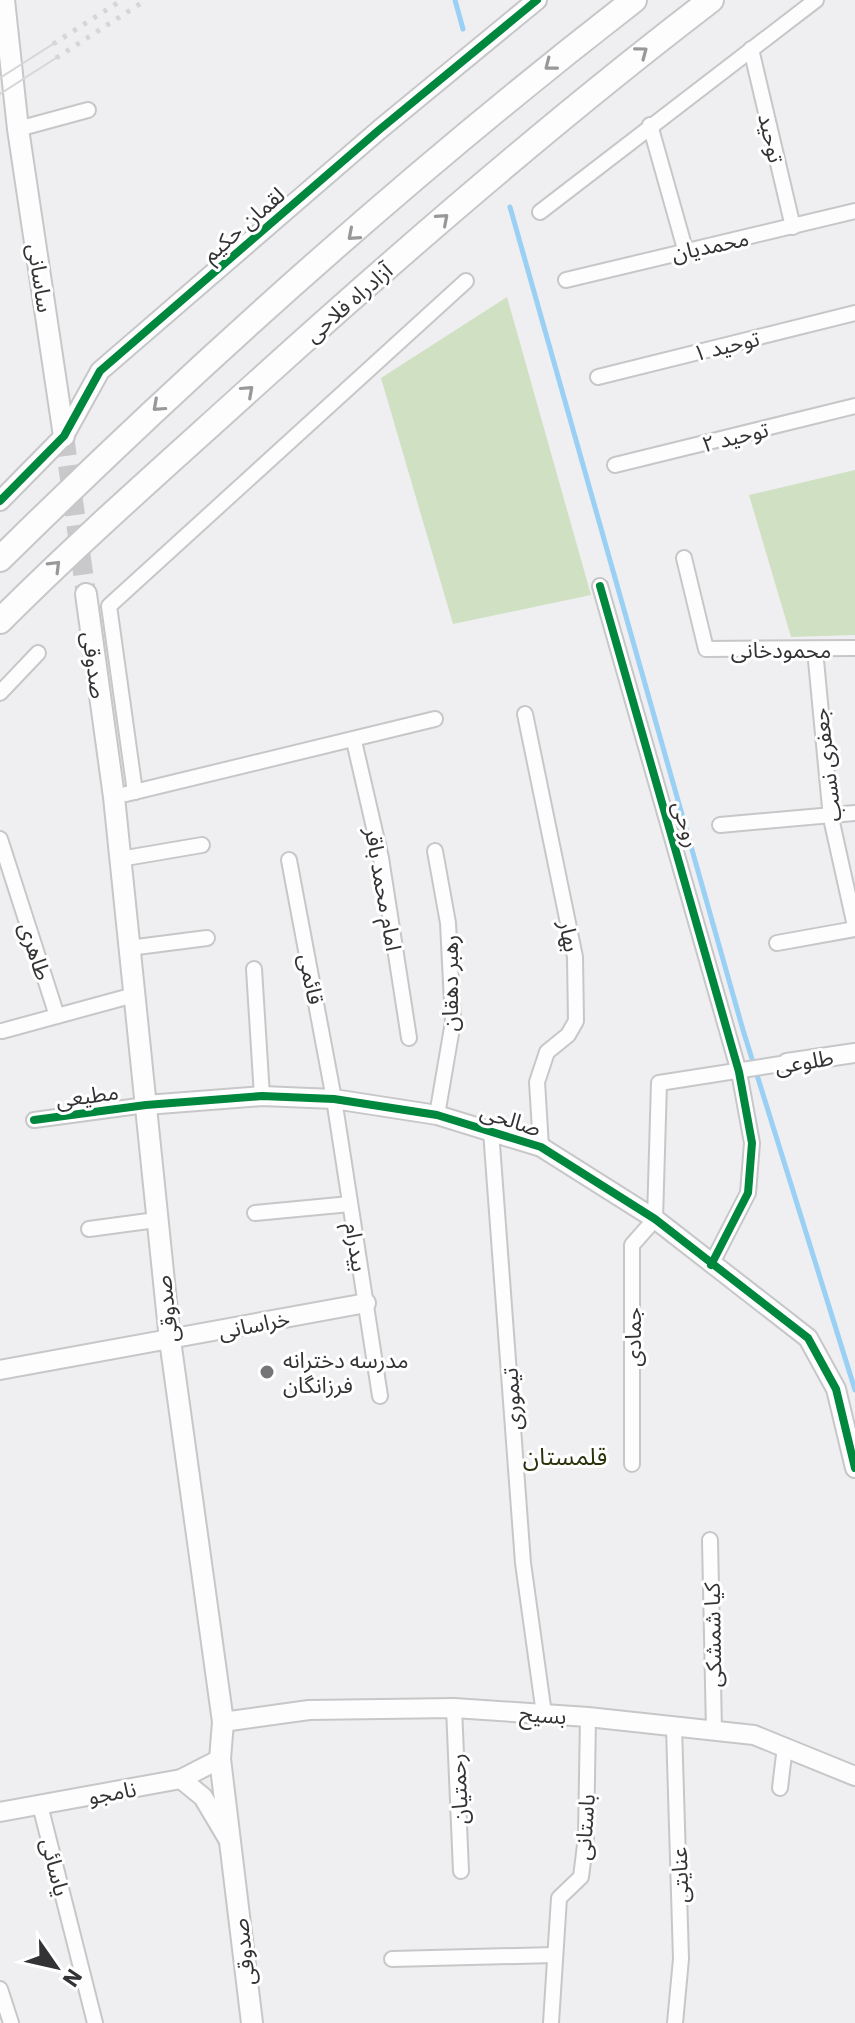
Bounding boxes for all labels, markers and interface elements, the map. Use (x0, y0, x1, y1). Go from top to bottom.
one-way arrow (634, 48, 648, 62)
one-way arrow (545, 55, 559, 70)
street label: توحید (752, 110, 792, 166)
street label: لقمان حکیم (195, 180, 292, 270)
one-way arrow (434, 214, 448, 229)
street label: محمدیان (669, 223, 751, 267)
one-way arrow (348, 225, 363, 239)
street label: ساسانی (21, 241, 61, 315)
street label: آزادراه فلاحی (298, 255, 399, 348)
street label: توحید ۱ (690, 323, 762, 367)
one-way arrow (238, 386, 253, 400)
one-way arrow (152, 396, 167, 411)
street label: توحید ۲ (699, 414, 771, 458)
one-way arrow (46, 560, 60, 575)
street label: صدوقی (76, 630, 114, 700)
street label: محمودخانی (731, 635, 831, 664)
street label: جعفری نسب (805, 706, 847, 824)
street label: روحی (667, 797, 707, 851)
street label: امام محمد باقر (356, 824, 409, 954)
street label: بهار (553, 917, 587, 954)
street label: طاهری (13, 918, 59, 984)
street label: رهبر دهقان (435, 935, 464, 1031)
street label: قائمی (293, 951, 331, 1007)
street label: طلوعی (773, 1042, 835, 1080)
street label: مطیعی (54, 1076, 120, 1114)
street label: صالحی (477, 1096, 545, 1142)
street label: بیدرام (336, 1220, 375, 1274)
street label: صدوقی (147, 1274, 185, 1344)
street label: خراسانی (216, 1303, 292, 1345)
street label: جمادی (618, 1307, 647, 1367)
place label: مدرسه دخترانه فرزانگان (283, 1345, 408, 1399)
marker: مدرسه دخترانه فرزانگان (258, 1363, 276, 1381)
street label: تیموری (494, 1367, 528, 1431)
district label: قلمستان (523, 1440, 607, 1472)
street label: کیا شمشکی (697, 1581, 727, 1688)
street label: بسیح (518, 1698, 568, 1733)
street label: رحمتیان (442, 1753, 474, 1825)
street label: نامجو (86, 1774, 138, 1810)
street label: باستانی (567, 1793, 601, 1861)
street label: یاسائی (35, 1835, 77, 1899)
street label: عنایتی (664, 1847, 694, 1903)
street label: صدوقی (224, 1917, 262, 1987)
north arrow (16, 1927, 96, 2007)
text: N (57, 1964, 89, 1993)

